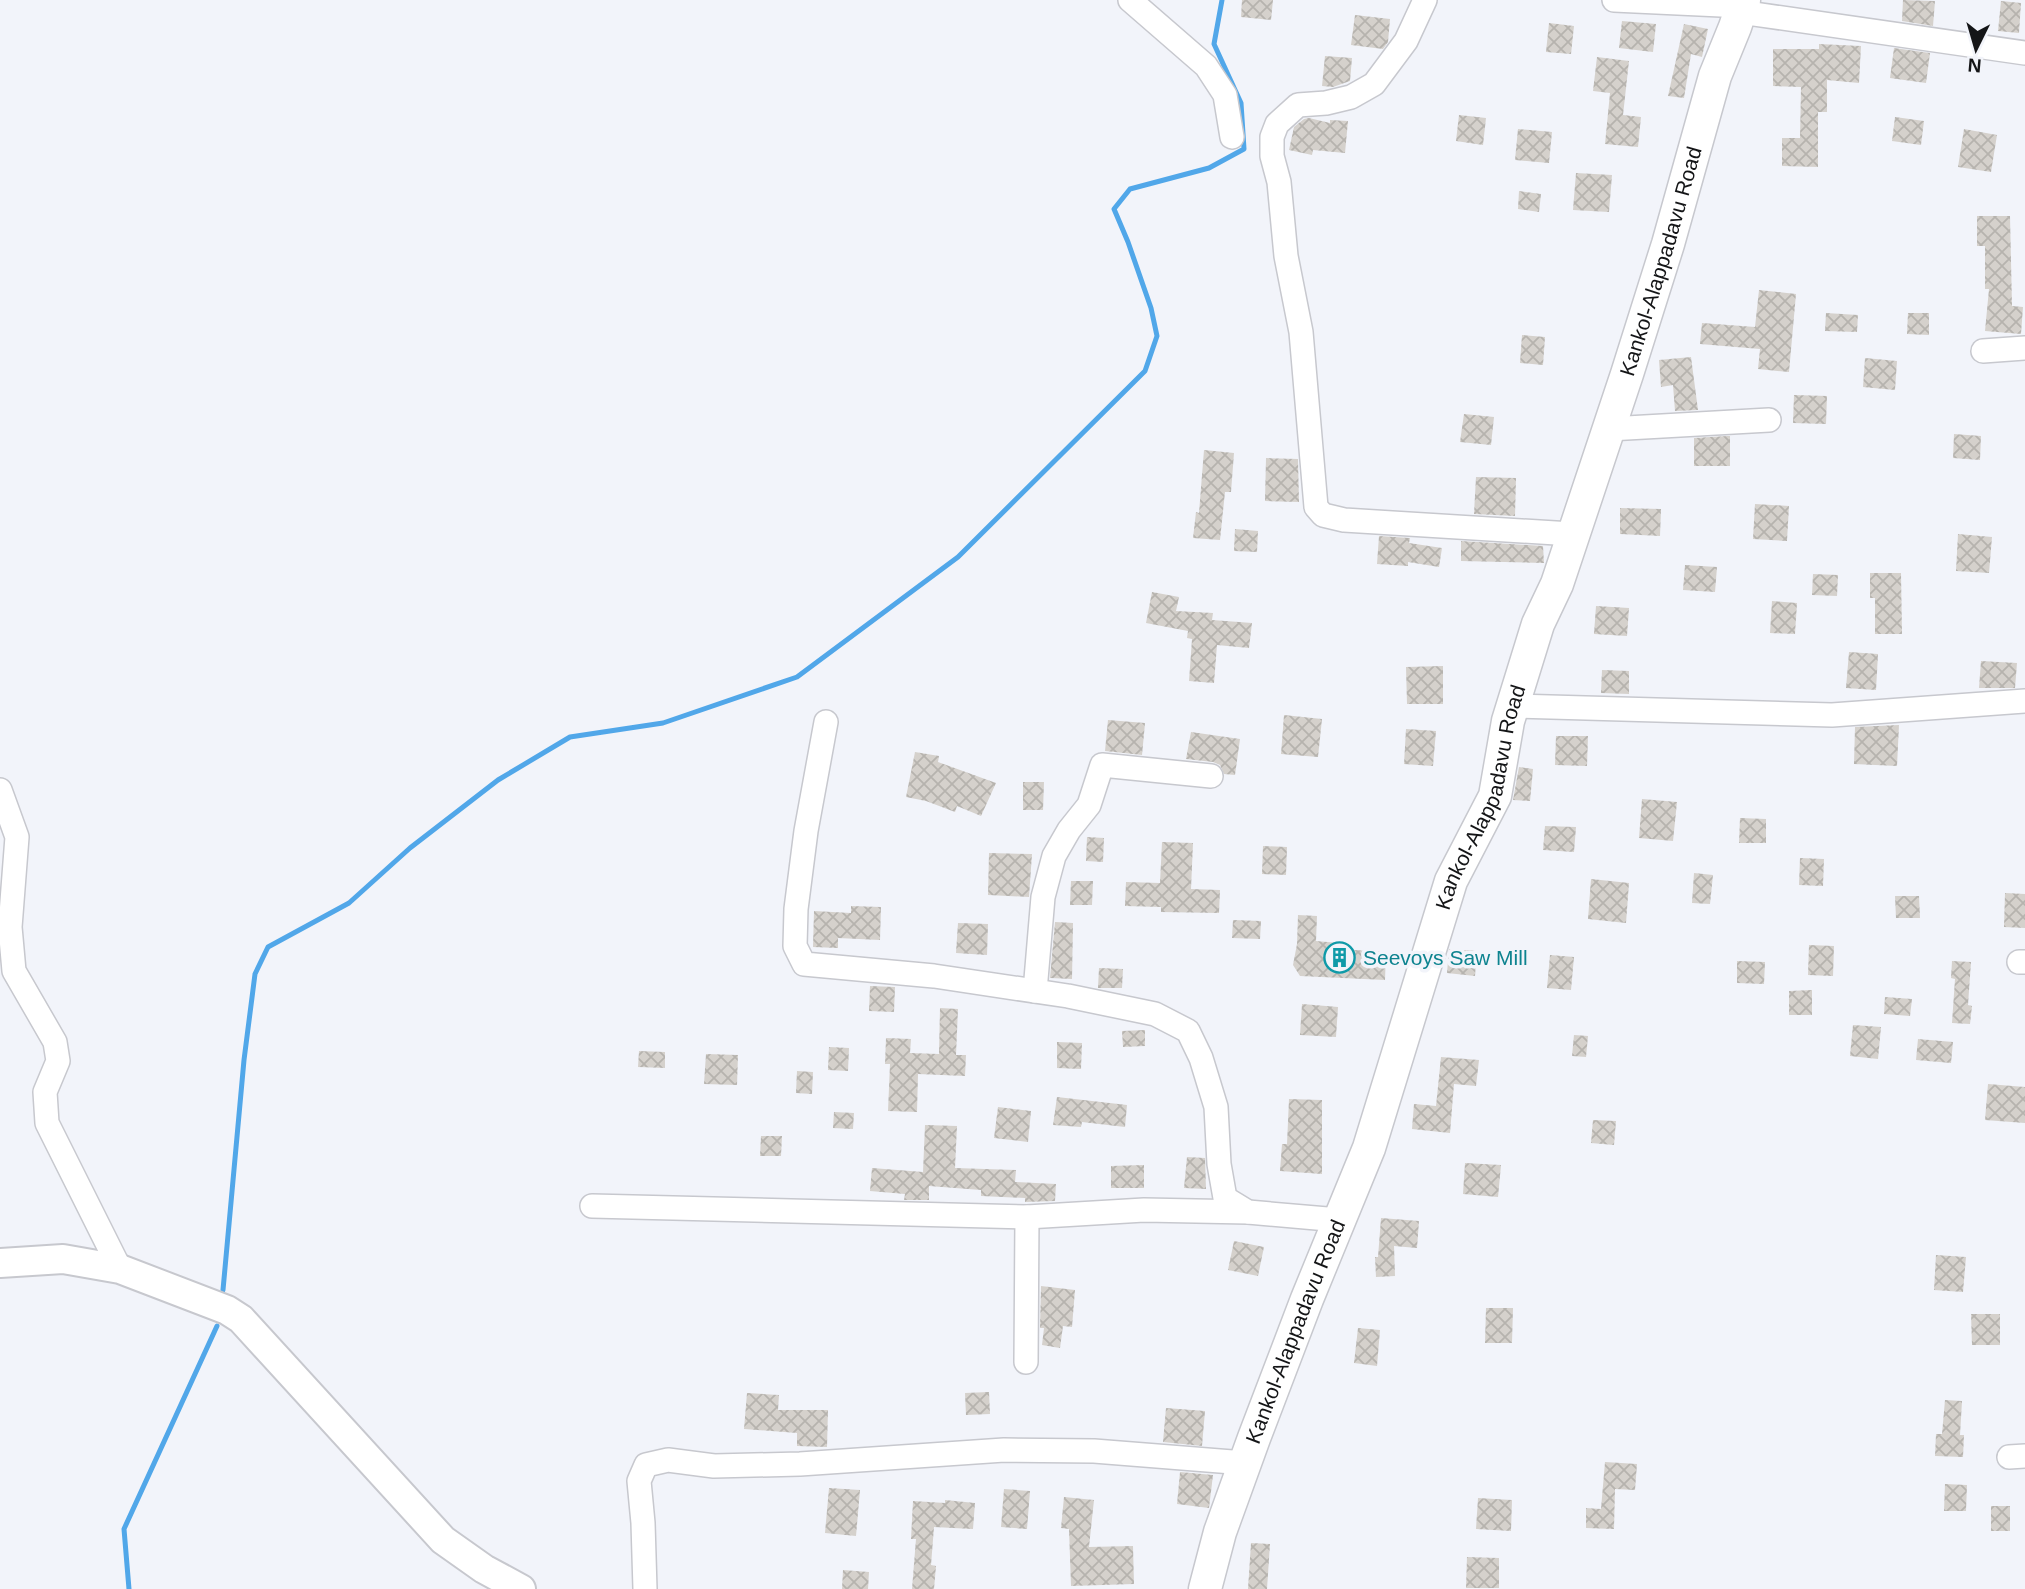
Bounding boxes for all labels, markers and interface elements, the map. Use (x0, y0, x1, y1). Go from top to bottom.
north arrow (1941, 14, 2011, 84)
text: N (1967, 54, 1982, 76)
street label: Kankol-Alappadavu Road (1615, 144, 1706, 379)
street label: Kankol-Alappadavu Road (1431, 682, 1529, 912)
building icon: Seevoys Saw Mill (1323, 941, 1357, 975)
place label: Seevoys Saw Mill (1363, 946, 1528, 969)
street label: Kankol-Alappadavu Road (1241, 1216, 1349, 1447)

